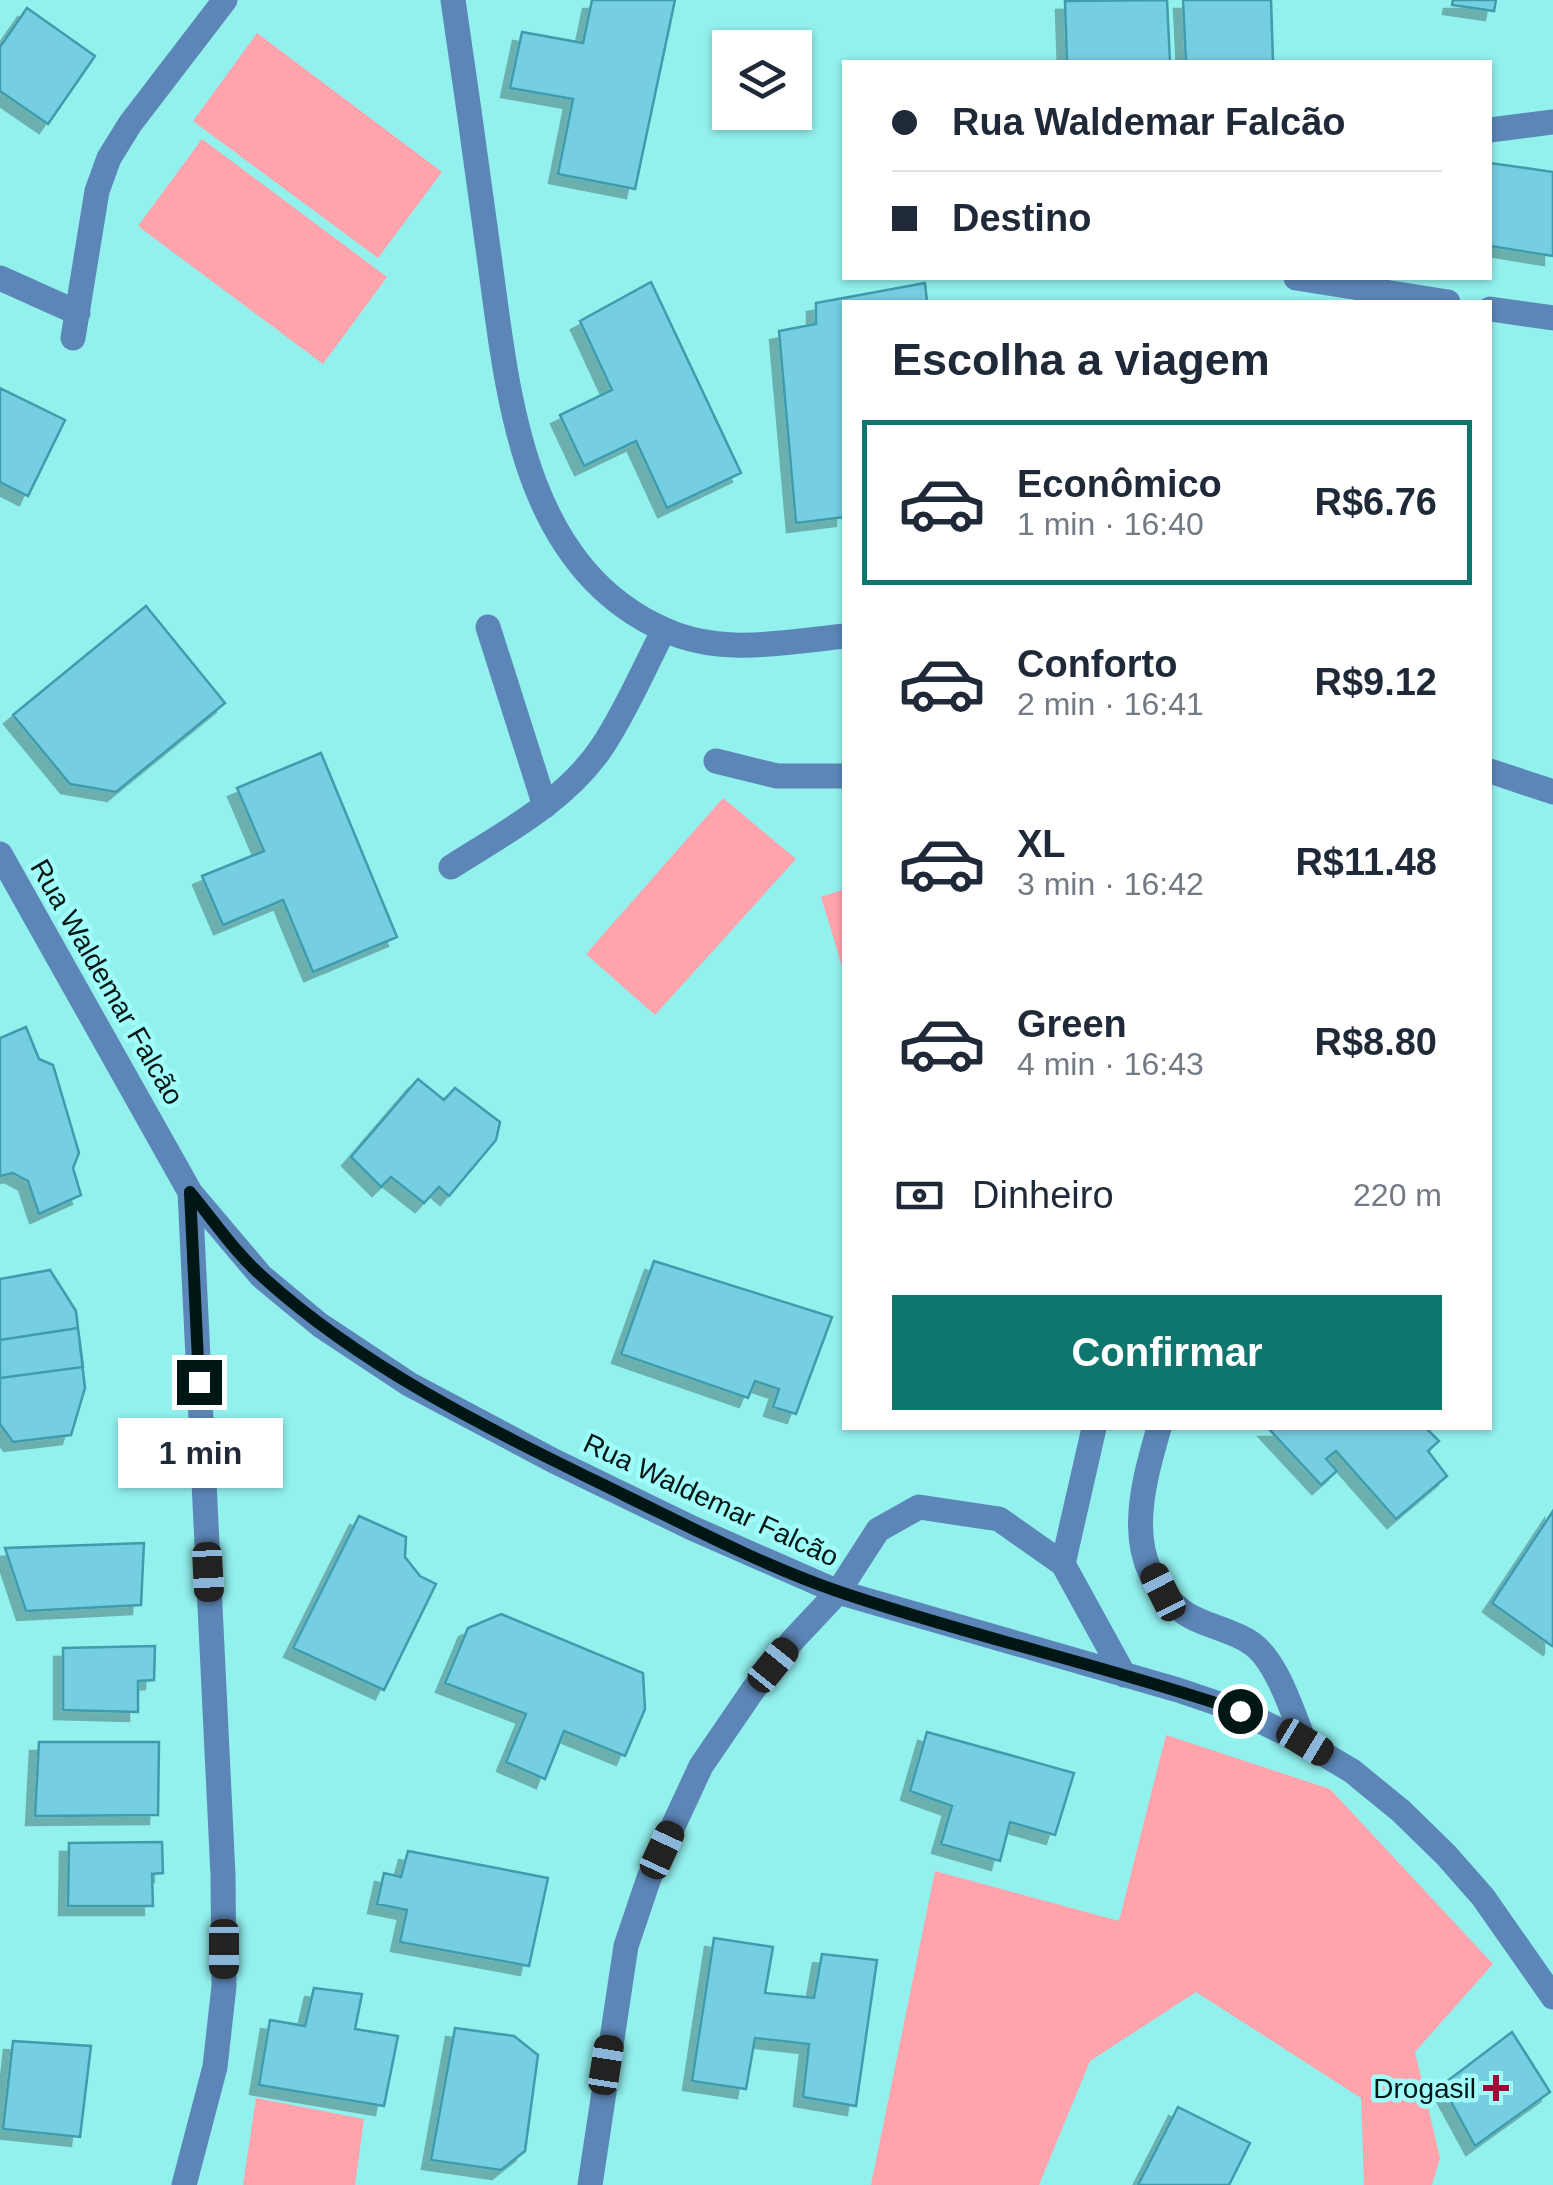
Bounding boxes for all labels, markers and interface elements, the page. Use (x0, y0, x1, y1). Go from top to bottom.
map controls (712, 30, 812, 130)
button: layers (712, 30, 812, 130)
text: Rua Waldemar Falcão (952, 101, 1346, 143)
text: Destino (952, 197, 1091, 239)
text: Escolha a viagem (892, 334, 1270, 385)
icon: car (897, 458, 987, 548)
text: Econômico (1017, 463, 1222, 505)
text: R$6.76 (1314, 481, 1437, 523)
text: 1 min · 16:40 (1017, 506, 1204, 542)
icon: car (897, 638, 987, 728)
text: Conforto (1017, 643, 1177, 685)
text: R$9.12 (1314, 661, 1437, 703)
text: 2 min · 16:41 (1017, 686, 1204, 722)
icon: car (897, 818, 987, 908)
text: XL (1017, 823, 1066, 865)
text: R$11.48 (1295, 841, 1437, 883)
street label: Rua Waldemar Falcão (24, 854, 190, 1110)
text: 3 min · 16:42 (1017, 866, 1204, 902)
icon: car (897, 998, 987, 1088)
text: Green (1017, 1003, 1127, 1045)
text: R$8.80 (1314, 1021, 1437, 1063)
text: 4 min · 16:43 (1017, 1046, 1204, 1082)
icon: cash (892, 1168, 947, 1223)
text: Dinheiro (972, 1174, 1114, 1216)
text: 220 m (1353, 1177, 1442, 1213)
button: Confirmar (892, 1295, 1442, 1410)
route end (177, 1360, 222, 1405)
callout: 1 min (116, 1417, 282, 1487)
street label: Rua Waldemar Falcão (579, 1427, 843, 1573)
text: 1 min (159, 1435, 242, 1471)
car (191, 1541, 225, 1603)
car (1136, 1558, 1190, 1626)
car (742, 1632, 804, 1698)
route start (1218, 1689, 1263, 1734)
car (1272, 1714, 1338, 1770)
car (636, 1816, 688, 1884)
car (209, 1919, 239, 1979)
car (586, 2033, 626, 2097)
place label: Drogasil (1373, 2073, 1476, 2104)
marker: Drogasil (1485, 2077, 1507, 2099)

